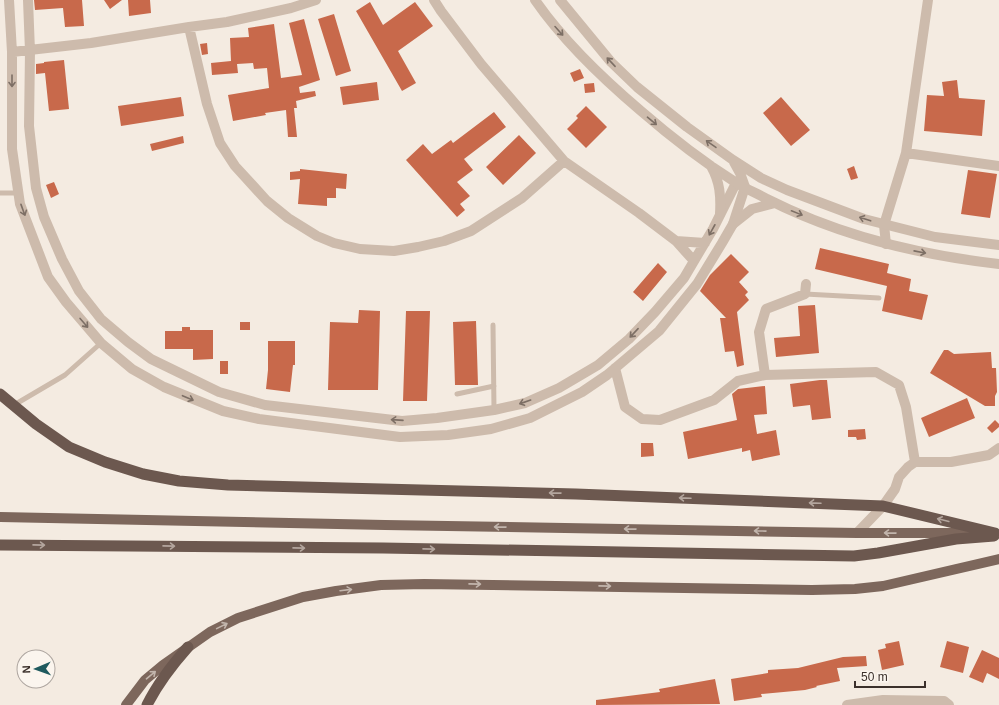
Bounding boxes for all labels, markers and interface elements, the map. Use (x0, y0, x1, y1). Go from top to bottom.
one-way arrow (554, 26, 563, 36)
one-way arrow (607, 57, 616, 67)
one-way arrow (8, 74, 16, 87)
one-way arrow (647, 116, 657, 125)
one-way arrow (706, 140, 717, 148)
one-way arrow (19, 203, 27, 215)
one-way arrow (790, 210, 802, 217)
one-way arrow (858, 215, 871, 222)
one-way arrow (708, 224, 716, 236)
one-way arrow (914, 248, 927, 256)
one-way arrow (80, 317, 89, 328)
one-way arrow (629, 328, 639, 338)
one-way arrow (182, 394, 194, 402)
one-way arrow (519, 399, 532, 406)
one-way arrow (391, 417, 404, 424)
one-way arrow (549, 489, 562, 497)
one-way arrow (679, 495, 692, 502)
one-way arrow (809, 499, 822, 507)
one-way arrow (937, 516, 950, 524)
one-way arrow (494, 523, 507, 531)
one-way arrow (624, 525, 637, 533)
one-way arrow (754, 527, 767, 535)
one-way arrow (884, 529, 897, 537)
one-way arrow (32, 541, 45, 549)
one-way arrow (162, 542, 175, 550)
one-way arrow (292, 544, 305, 551)
one-way arrow (422, 545, 435, 553)
one-way arrow (468, 580, 481, 588)
one-way arrow (598, 583, 611, 590)
one-way arrow (339, 586, 352, 594)
one-way arrow (215, 622, 227, 629)
north arrow (16, 649, 56, 689)
scale bar (855, 663, 925, 689)
text: N (20, 665, 32, 674)
text: 50 m (861, 670, 888, 684)
one-way arrow (145, 671, 156, 680)

